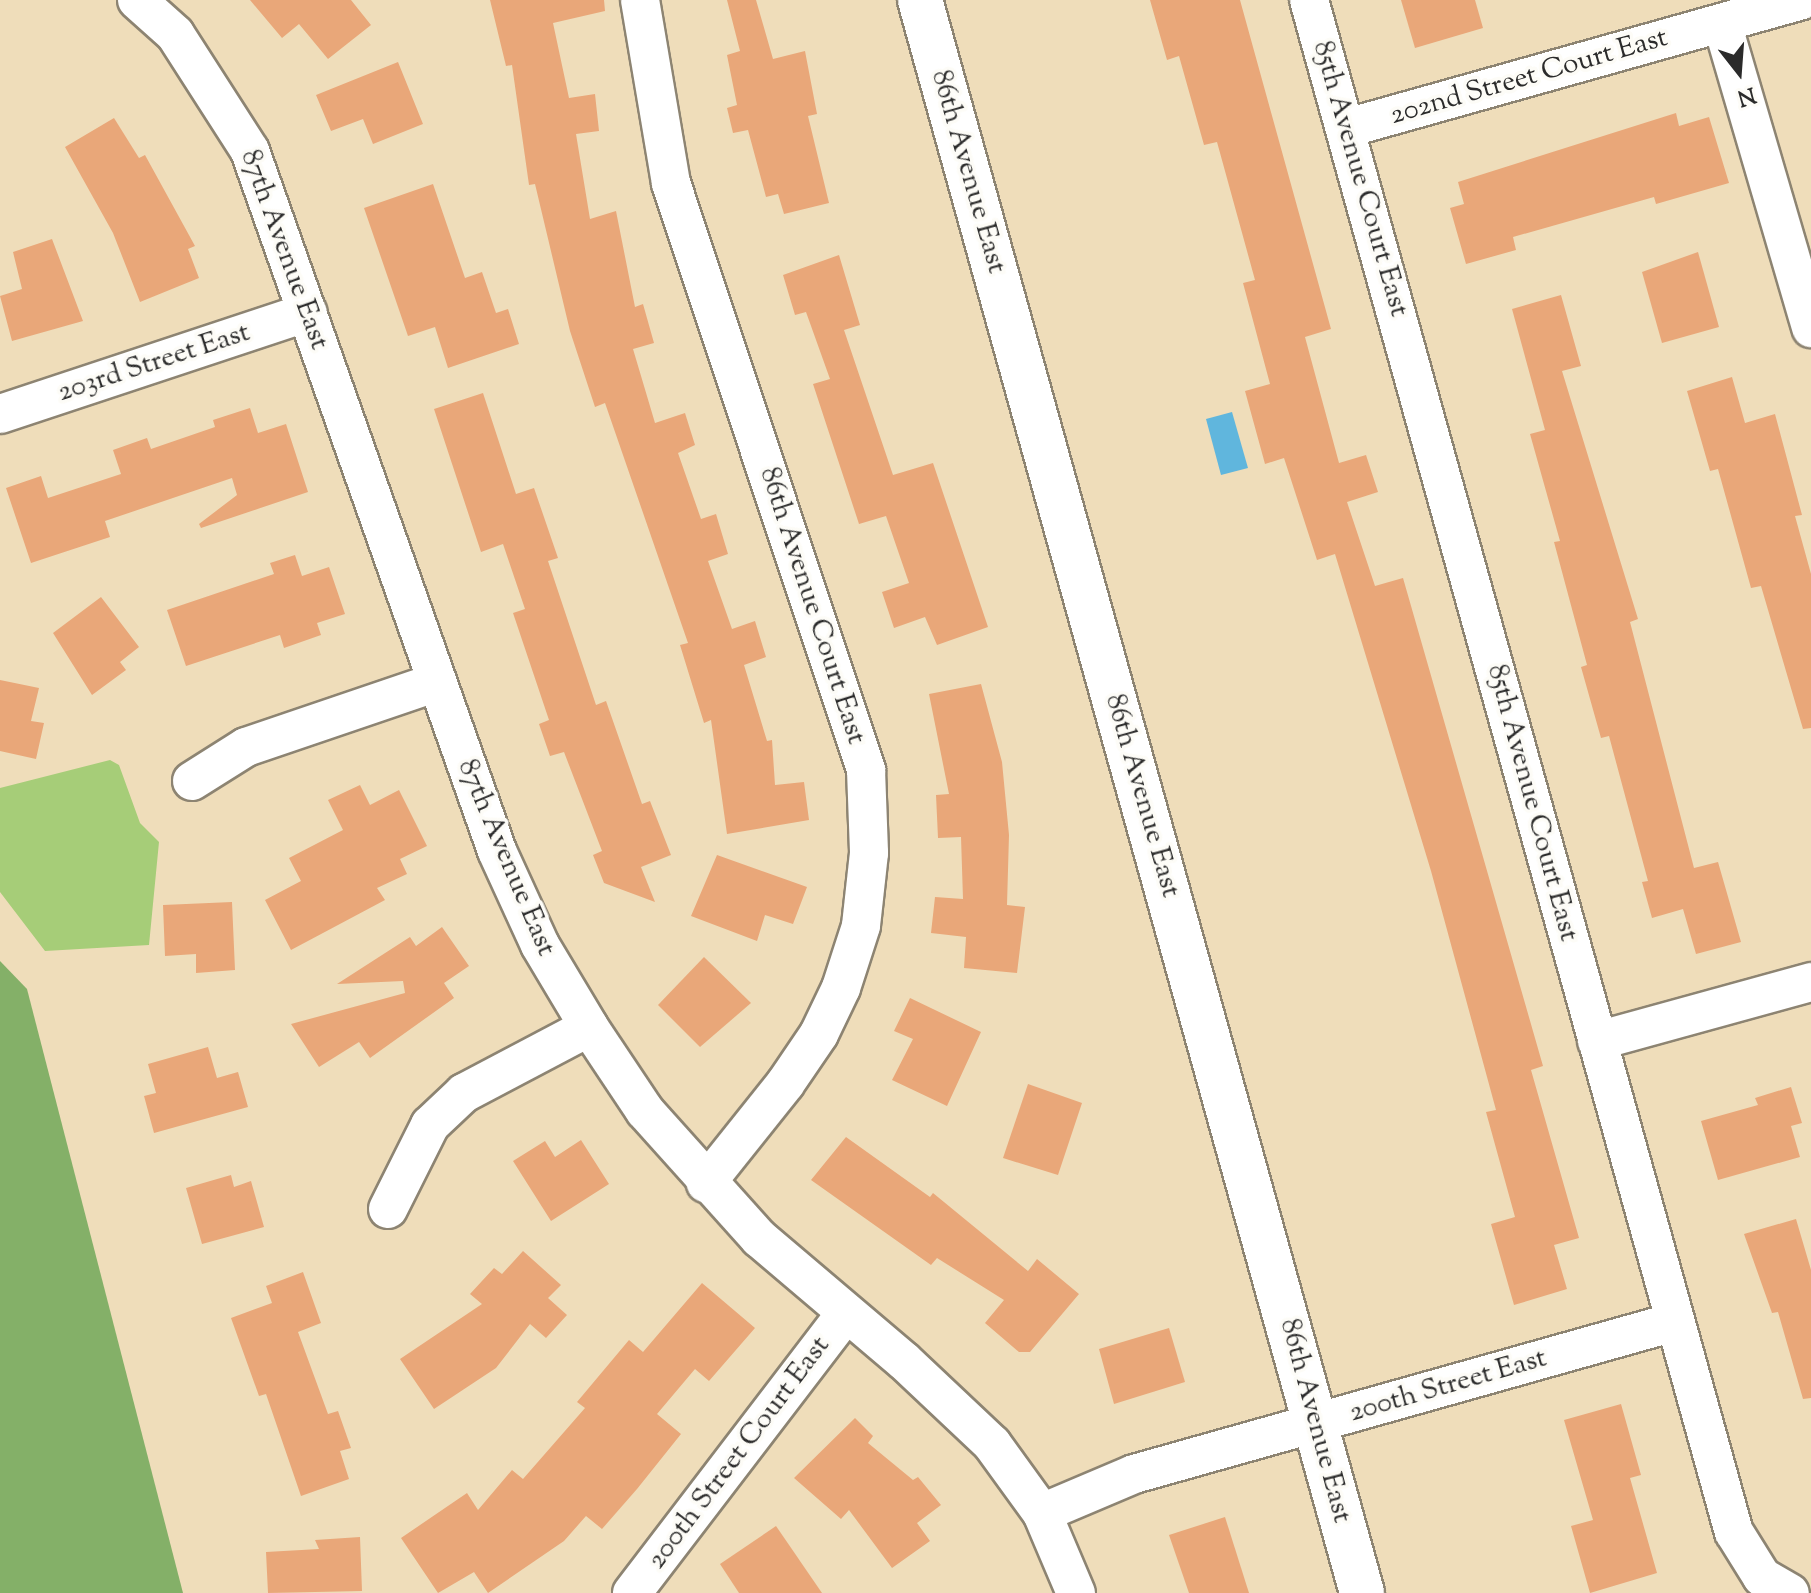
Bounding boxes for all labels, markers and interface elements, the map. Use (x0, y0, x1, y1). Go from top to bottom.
street label: 202nd Street Court East (1387, 21, 1671, 133)
north arrow (1699, 32, 1779, 112)
street label: 85th Avenue Court East (1305, 38, 1415, 320)
street label: 86th Avenue East (923, 67, 1013, 277)
text: N (1733, 77, 1759, 113)
street label: 87th Avenue East (232, 146, 336, 354)
street label: 203rd Street East (54, 316, 254, 410)
street label: 86th Avenue Court East (751, 463, 873, 749)
street label: 85th Avenue Court East (1479, 661, 1585, 945)
street label: 86th Avenue East (1097, 691, 1187, 901)
street label: 87th Avenue East (450, 755, 562, 961)
street label: 86th Avenue East (1272, 1315, 1358, 1527)
street label: 200th Street Court East (641, 1330, 837, 1576)
street label: 200th Street East (1346, 1342, 1550, 1430)

